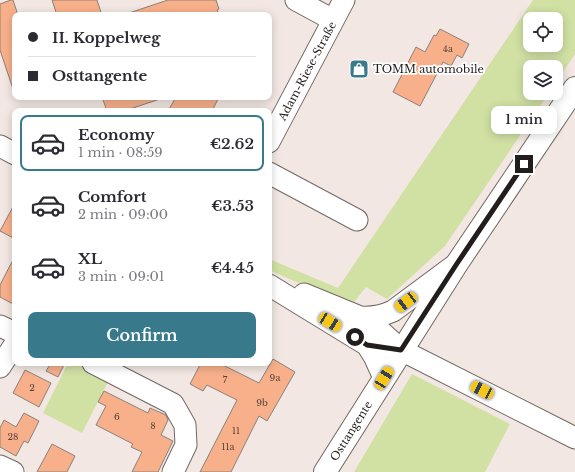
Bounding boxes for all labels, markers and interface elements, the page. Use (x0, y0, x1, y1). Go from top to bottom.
map controls (523, 12, 563, 100)
button: locate (523, 12, 563, 52)
street label: Adam-Riese-Straße (275, 19, 339, 124)
text: II. Koppelweg (52, 28, 160, 47)
house number: 4a (443, 43, 453, 54)
shop icon: TOMM automobile (348, 58, 370, 80)
button: layers (523, 60, 563, 100)
place label: TOMM automobile (373, 62, 484, 76)
text: Osttangente (52, 66, 147, 85)
callout: 1 min (491, 106, 557, 134)
text: 1 min (505, 111, 543, 128)
icon: car (30, 125, 66, 161)
text: Economy (78, 125, 155, 144)
text: €2.62 (210, 134, 254, 153)
text: 1 min · 08:59 (78, 144, 163, 161)
route end (515, 155, 533, 173)
icon: car (30, 187, 66, 223)
text: Comfort (78, 187, 146, 206)
text: €3.53 (211, 196, 254, 215)
text: 2 min · 09:00 (78, 206, 168, 223)
icon: car (30, 249, 66, 285)
text: XL (78, 249, 102, 268)
text: €4.45 (211, 258, 254, 277)
text: 3 min · 09:01 (78, 268, 165, 285)
car (393, 290, 419, 314)
car (317, 311, 343, 333)
button: Confirm (28, 312, 256, 358)
route start (346, 328, 364, 346)
car (373, 365, 395, 391)
house number: 9a (270, 372, 280, 383)
house number: 7 (223, 374, 228, 385)
car (469, 379, 495, 401)
house number: 2 (29, 382, 35, 393)
house number: 9b (256, 397, 268, 408)
street label: Osttangente (327, 398, 375, 464)
house number: 6 (114, 411, 120, 422)
house number: 8 (150, 420, 156, 431)
house number: 11 (232, 425, 240, 436)
house number: 28 (8, 431, 19, 442)
house number: 11a (221, 441, 235, 452)

